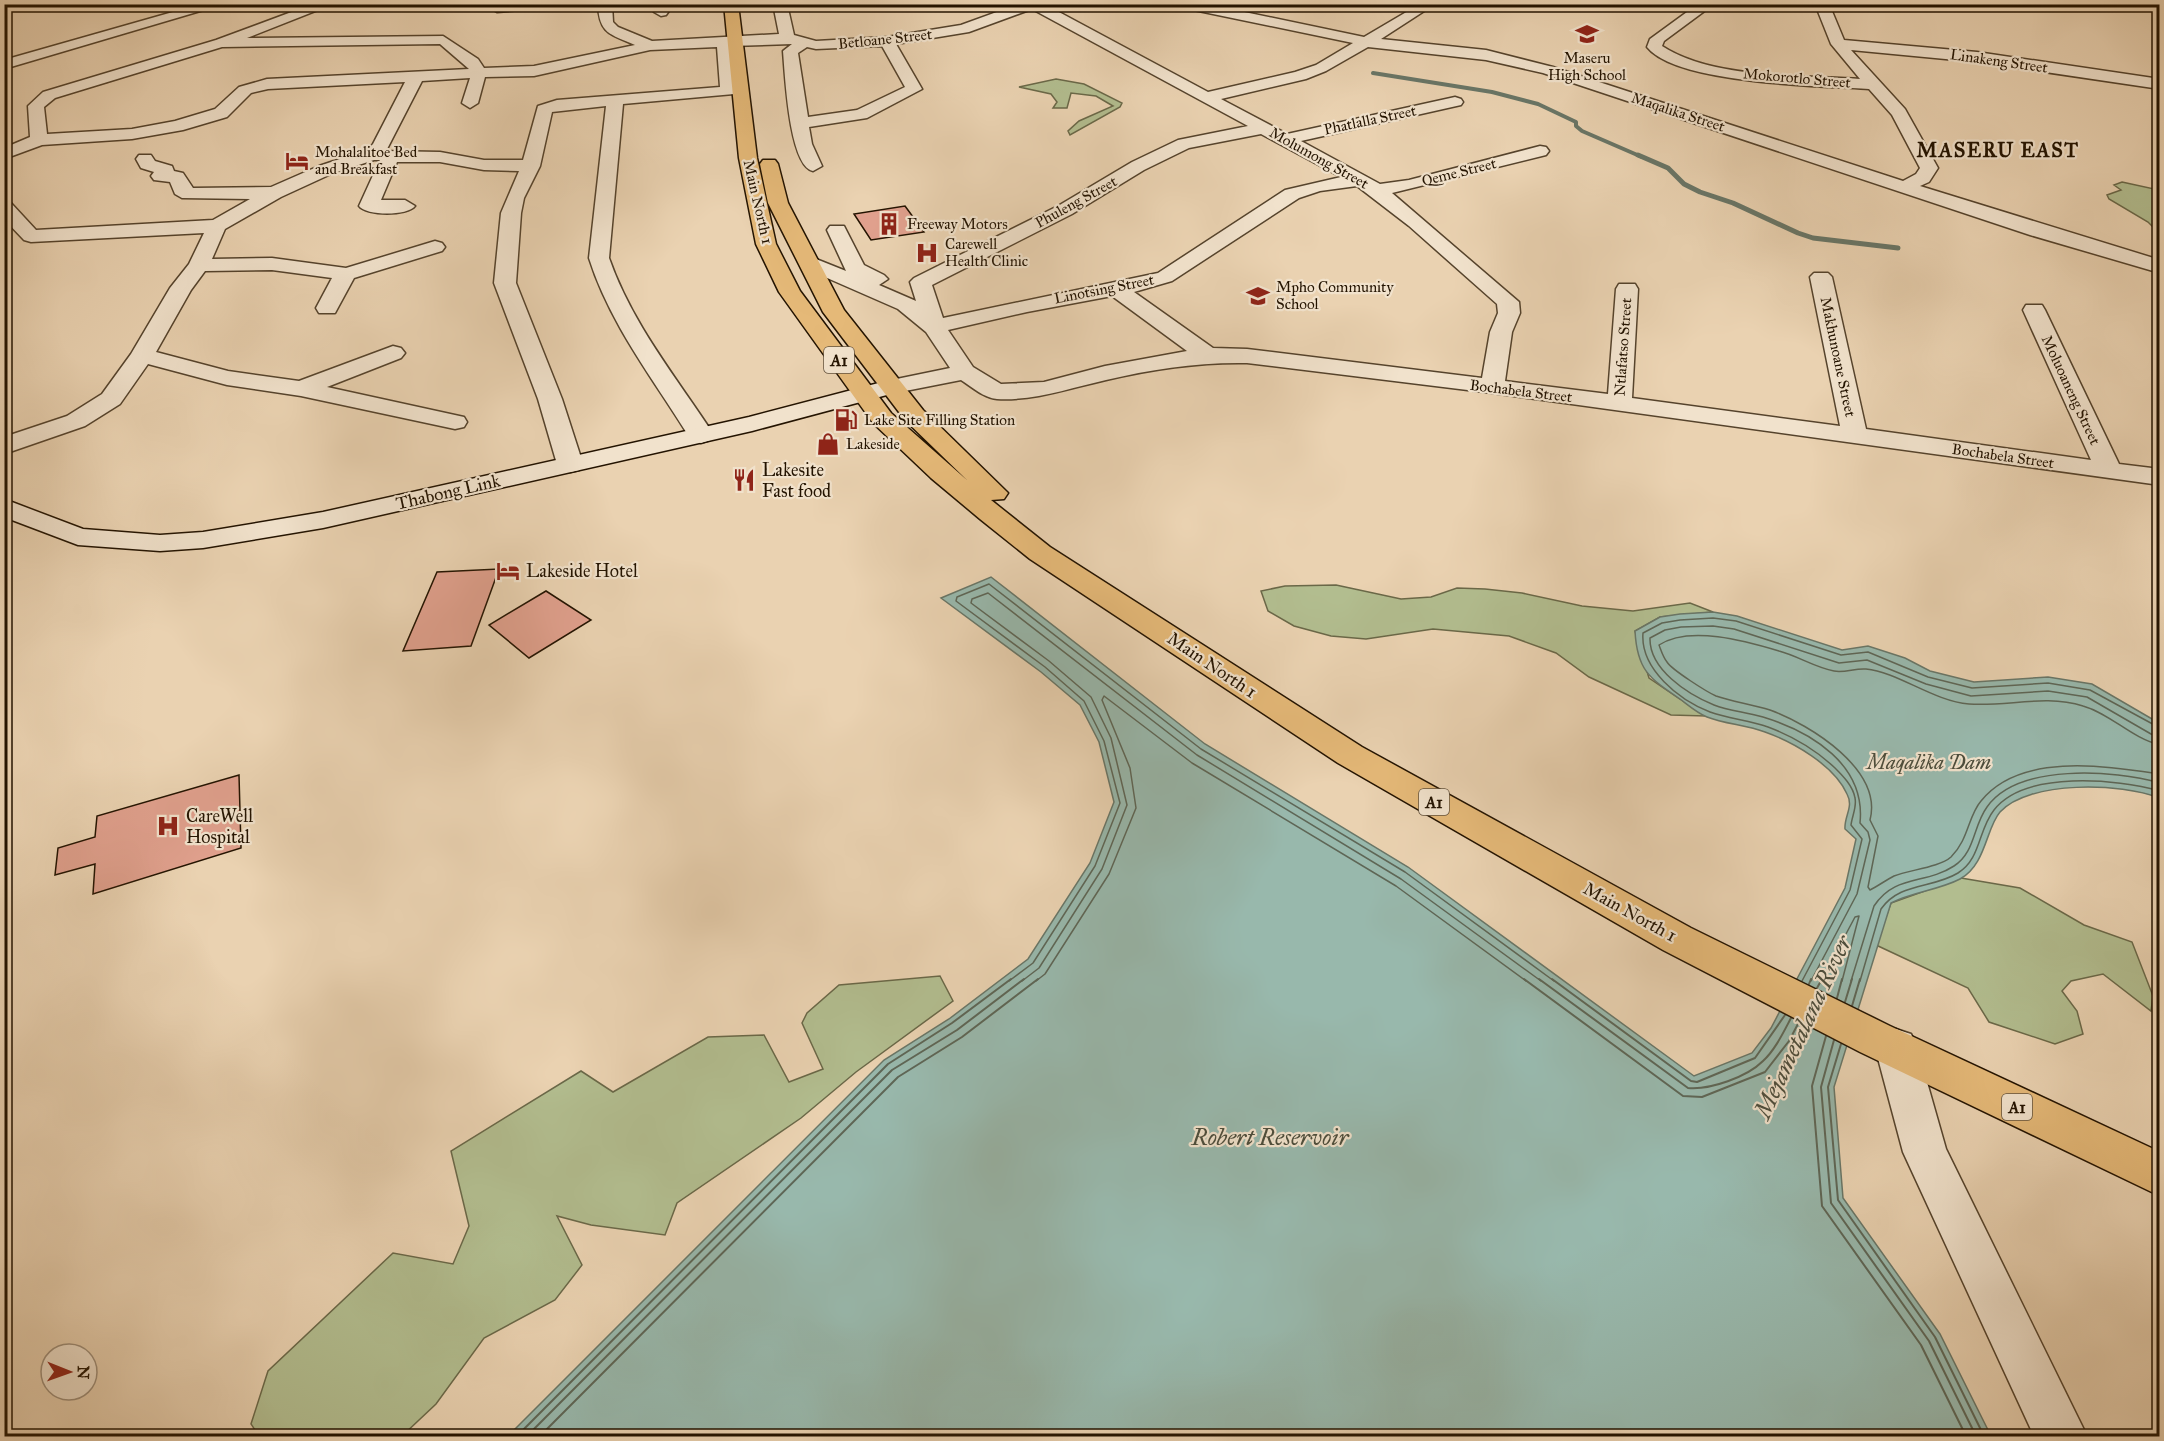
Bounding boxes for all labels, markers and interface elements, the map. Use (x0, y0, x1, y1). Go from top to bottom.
school or university icon: Maseru High School (1574, 21, 1600, 47)
street label: Betloane Street (837, 25, 934, 53)
street label: Linakeng Street (1949, 45, 2050, 77)
place label: Maseru High School (1548, 49, 1627, 84)
street label: Mokorotlo Street (1742, 64, 1852, 92)
street label: Maqalika Street (1629, 88, 1728, 137)
street label: Phatlalla Street (1322, 101, 1418, 139)
street label: Molumong Street (1266, 123, 1372, 193)
district label: MASERU EAST (1917, 138, 2079, 162)
place label: Mohalalitoe Bed and Breakfast (315, 143, 418, 178)
hotel icon: Mohalalitoe Bed and Breakfast (284, 148, 310, 174)
street label: Qeme Street (1420, 154, 1499, 190)
street label: Main North 1 (740, 158, 776, 246)
street label: Phuleng Street (1032, 172, 1121, 232)
building icon: Freeway Motors (876, 211, 902, 237)
place label: Freeway Motors (907, 215, 1008, 233)
place label: Carewell Health Clinic (945, 235, 1028, 270)
hospital icon: Carewell Health Clinic (914, 240, 940, 266)
street label: Linotsing Street (1052, 270, 1156, 308)
place label: Mpho Community School (1276, 278, 1394, 313)
school or university icon: Mpho Community School (1245, 283, 1271, 309)
street label: Makhunoane Street (1817, 295, 1860, 419)
street label: Ntlafatso Street (1611, 297, 1635, 397)
street label: Moluoaneng Street (2038, 332, 2105, 448)
road number: A1 (824, 347, 854, 373)
street label: Bochabela Street (1469, 376, 1574, 406)
fuel station icon: Lake Site Filling Station (833, 407, 859, 433)
place label: Lake Site Filling Station (864, 411, 1015, 429)
shop icon: Lakeside (815, 431, 841, 457)
place label: Lakeside (846, 435, 900, 453)
street label: Bochabela Street (1951, 440, 2056, 472)
place label: Lakesite Fast food (762, 459, 831, 502)
restaurant icon: Lakesite Fast food (731, 467, 757, 493)
street label: Thabong Link (394, 469, 503, 516)
hotel icon: Lakeside Hotel (495, 558, 521, 584)
place label: Lakeside Hotel (526, 560, 638, 582)
street label: Main North 1 (1163, 627, 1261, 703)
water label: Maqalika Dam (1865, 750, 1991, 774)
road number: A1 (1419, 789, 1449, 815)
place label: CareWell Hospital (186, 805, 253, 848)
hospital icon: CareWell Hospital (155, 813, 181, 839)
street label: Main North 1 (1580, 877, 1680, 947)
water label: Mejametalana River (1747, 929, 1859, 1125)
road number: A1 (2002, 1094, 2032, 1120)
water label: Robert Reservoir (1190, 1122, 1350, 1152)
north arrow (39, 1342, 99, 1402)
text: N (74, 1365, 93, 1380)

